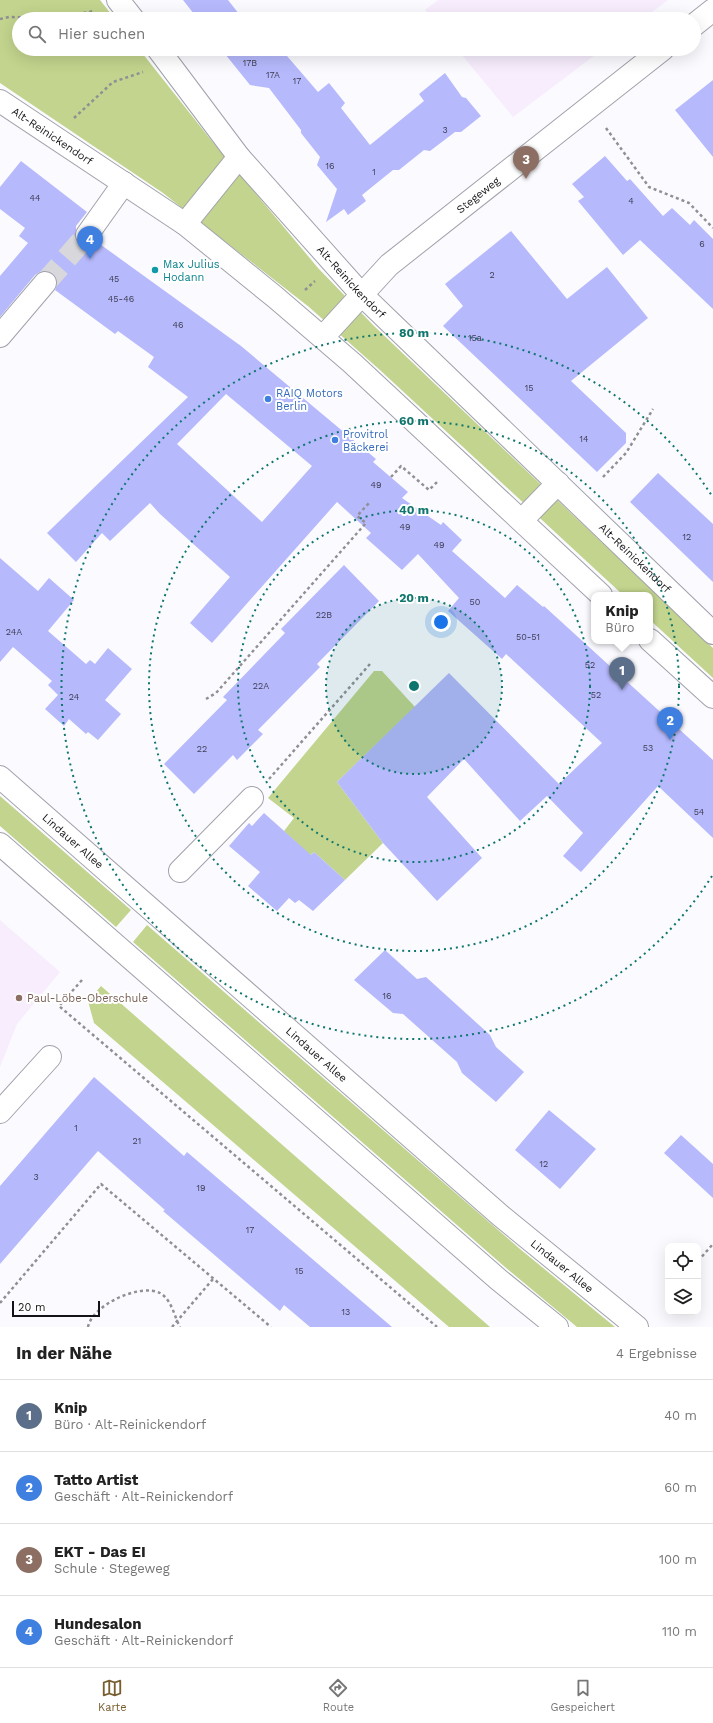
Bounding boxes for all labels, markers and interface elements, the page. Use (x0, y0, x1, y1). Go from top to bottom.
search box (12, 12, 701, 56)
icon: search (26, 23, 48, 45)
text: Hier suchen (58, 25, 145, 43)
house number: 17B (243, 58, 257, 68)
house number: 17A (266, 70, 280, 80)
house number: 17 (293, 76, 301, 86)
street label: Alt-Reinickendorf (9, 105, 96, 168)
house number: 3 (442, 125, 448, 135)
pin: 3 (513, 146, 539, 179)
house number: 16 (326, 161, 334, 171)
house number: 1 (372, 167, 376, 177)
street label: Stegeweg (454, 174, 503, 216)
house number: 44 (30, 193, 41, 203)
house number: 4 (628, 196, 634, 206)
pin: 4 (77, 226, 103, 259)
house number: 6 (699, 239, 705, 249)
street label: Alt-Reinickendorf (314, 243, 389, 322)
place label: Max Julius Hodann (163, 258, 220, 284)
marker: Max Julius Hodann (150, 265, 160, 275)
house number: 2 (489, 270, 495, 280)
house number: 45 (109, 274, 119, 284)
house number: 45-46 (108, 294, 134, 304)
house number: 46 (173, 320, 183, 330)
text: 80 m (399, 326, 429, 340)
house number: 15a (468, 333, 482, 343)
house number: 15 (525, 383, 533, 393)
place label: RAIQ Motors Berlin (276, 387, 343, 413)
marker: RAIQ Motors Berlin (263, 394, 273, 404)
text: 60 m (399, 414, 429, 428)
place label: Provitrol Bäckerei (343, 428, 389, 454)
house number: 14 (579, 434, 589, 444)
marker: Provitrol Bäckerei (330, 435, 340, 445)
house number: 49 (370, 480, 382, 490)
text: 40 m (399, 503, 429, 517)
street label: Alt-Reinickendorf (596, 521, 674, 596)
house number: 49 (399, 522, 411, 532)
house number: 12 (683, 532, 691, 542)
house number: 49 (433, 540, 445, 550)
text: 20 m (399, 591, 429, 605)
popup (591, 592, 653, 644)
house number: 50 (470, 597, 481, 607)
text: Knip (605, 602, 639, 620)
house number: 22B (316, 610, 332, 620)
your location (431, 612, 451, 632)
text: Büro (605, 620, 635, 635)
house number: 24A (6, 627, 22, 637)
house number: 50-51 (516, 632, 540, 642)
pin: 1 (609, 657, 635, 690)
house number: 52 (585, 660, 595, 670)
centre of rings (407, 679, 421, 693)
house number: 22A (253, 681, 269, 691)
house number: 52 (591, 690, 601, 700)
house number: 24 (69, 692, 80, 702)
pin: 2 (657, 707, 683, 740)
house number: 53 (643, 743, 653, 753)
house number: 22 (197, 744, 207, 754)
house number: 54 (694, 807, 705, 817)
street label: Lindauer Allee (39, 811, 106, 872)
house number: 16 (383, 991, 391, 1001)
place label: Paul-Löbe-Oberschule (27, 992, 148, 1005)
marker: Paul-Löbe-Oberschule (14, 993, 24, 1003)
street label: Lindauer Allee (283, 1025, 350, 1085)
house number: 1 (74, 1123, 78, 1133)
house number: 21 (133, 1136, 141, 1146)
house number: 12 (540, 1159, 548, 1169)
house number: 3 (33, 1172, 39, 1182)
house number: 19 (196, 1183, 206, 1193)
house number: 17 (246, 1225, 254, 1235)
street label: Lindauer Allee (528, 1237, 596, 1296)
map controls (665, 1243, 701, 1315)
button: locate (665, 1243, 701, 1279)
house number: 15 (295, 1266, 303, 1276)
button: layers (665, 1279, 701, 1315)
scale bar (12, 1299, 100, 1318)
text: 20 m (18, 1301, 46, 1314)
house number: 13 (342, 1307, 350, 1317)
text: In der Nähe (16, 1343, 112, 1363)
text: 4 Ergebnisse (616, 1346, 697, 1361)
text: Knip (54, 1399, 87, 1417)
text: 1 (26, 1408, 32, 1423)
text: 40 m (664, 1408, 697, 1423)
text: Büro · Alt-Reinickendorf (54, 1417, 206, 1432)
text: Tatto Artist (54, 1471, 138, 1489)
text: 2 (25, 1480, 33, 1495)
text: 60 m (664, 1480, 697, 1495)
text: Geschäft · Alt-Reinickendorf (54, 1489, 233, 1504)
text: EKT - Das EI (54, 1543, 146, 1561)
text: 3 (25, 1552, 33, 1567)
text: 100 m (659, 1552, 697, 1567)
text: Schule · Stegeweg (54, 1561, 170, 1576)
text: Hundesalon (54, 1615, 142, 1633)
text: 4 (25, 1624, 33, 1639)
text: 110 m (662, 1624, 697, 1639)
text: Geschäft · Alt-Reinickendorf (54, 1633, 233, 1648)
tab: Karte (98, 1677, 127, 1714)
tab: Route (323, 1677, 354, 1714)
tab: Gespeichert (550, 1677, 615, 1714)

